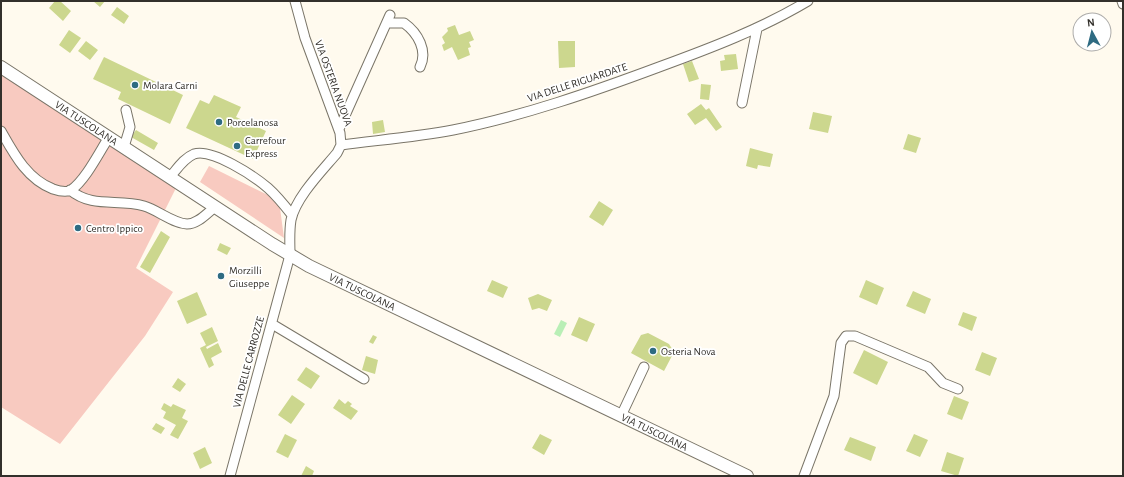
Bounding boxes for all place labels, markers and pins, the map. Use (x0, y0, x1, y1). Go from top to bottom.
marker: Molara Carni (130, 80, 140, 90)
place label: Molara Carni (143, 80, 197, 91)
marker: Porcelanosa (214, 117, 224, 127)
place label: Porcelanosa (227, 117, 278, 128)
place label: Carrefour Express (245, 135, 286, 159)
marker: Carrefour Express (232, 141, 242, 151)
marker: Centro Ippico (73, 223, 83, 233)
place label: Centro Ippico (86, 223, 143, 234)
place label: Morzilli Giuseppe (229, 265, 269, 289)
marker: Morzilli Giuseppe (216, 271, 226, 281)
marker: Osteria Nova (648, 346, 658, 356)
place label: Osteria Nova (661, 346, 716, 357)

